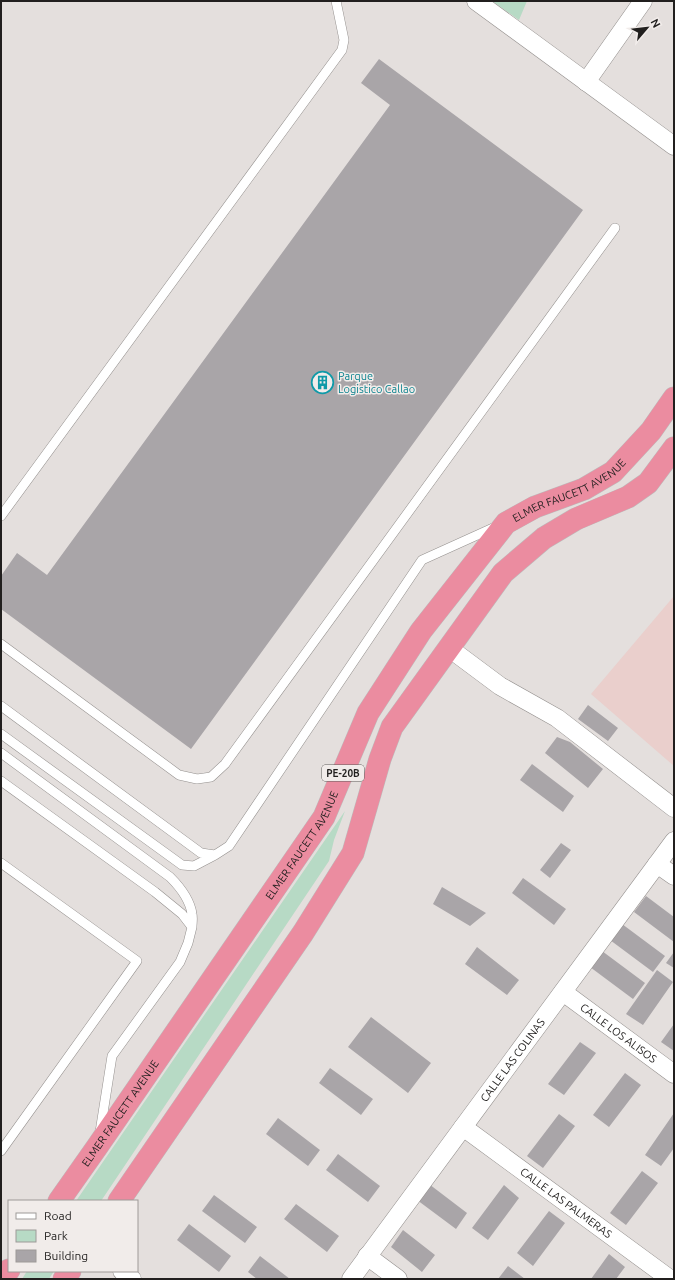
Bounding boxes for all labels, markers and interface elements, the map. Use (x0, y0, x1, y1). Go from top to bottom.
north arrow (627, 8, 667, 48)
text: N (649, 17, 663, 30)
building icon: Parque Logistico Callao (310, 369, 336, 395)
place label: Parque Logistico Callao (338, 370, 415, 395)
street label: ELMER FAUCETT AVENUE (510, 456, 628, 524)
road number: PE-20B (322, 765, 364, 781)
street label: ELMER FAUCETT AVENUE (263, 789, 340, 902)
street label: CALLE LOS ALISOS (578, 1001, 659, 1065)
street label: CALLE LAS COLINAS (478, 1016, 547, 1104)
street label: ELMER FAUCETT AVENUE (79, 1058, 161, 1169)
street label: CALLE LAS PALMERAS (518, 1165, 614, 1240)
legend (8, 1200, 138, 1272)
text: Road (44, 1209, 72, 1222)
text: Park (44, 1229, 68, 1242)
text: Building (44, 1249, 88, 1262)

